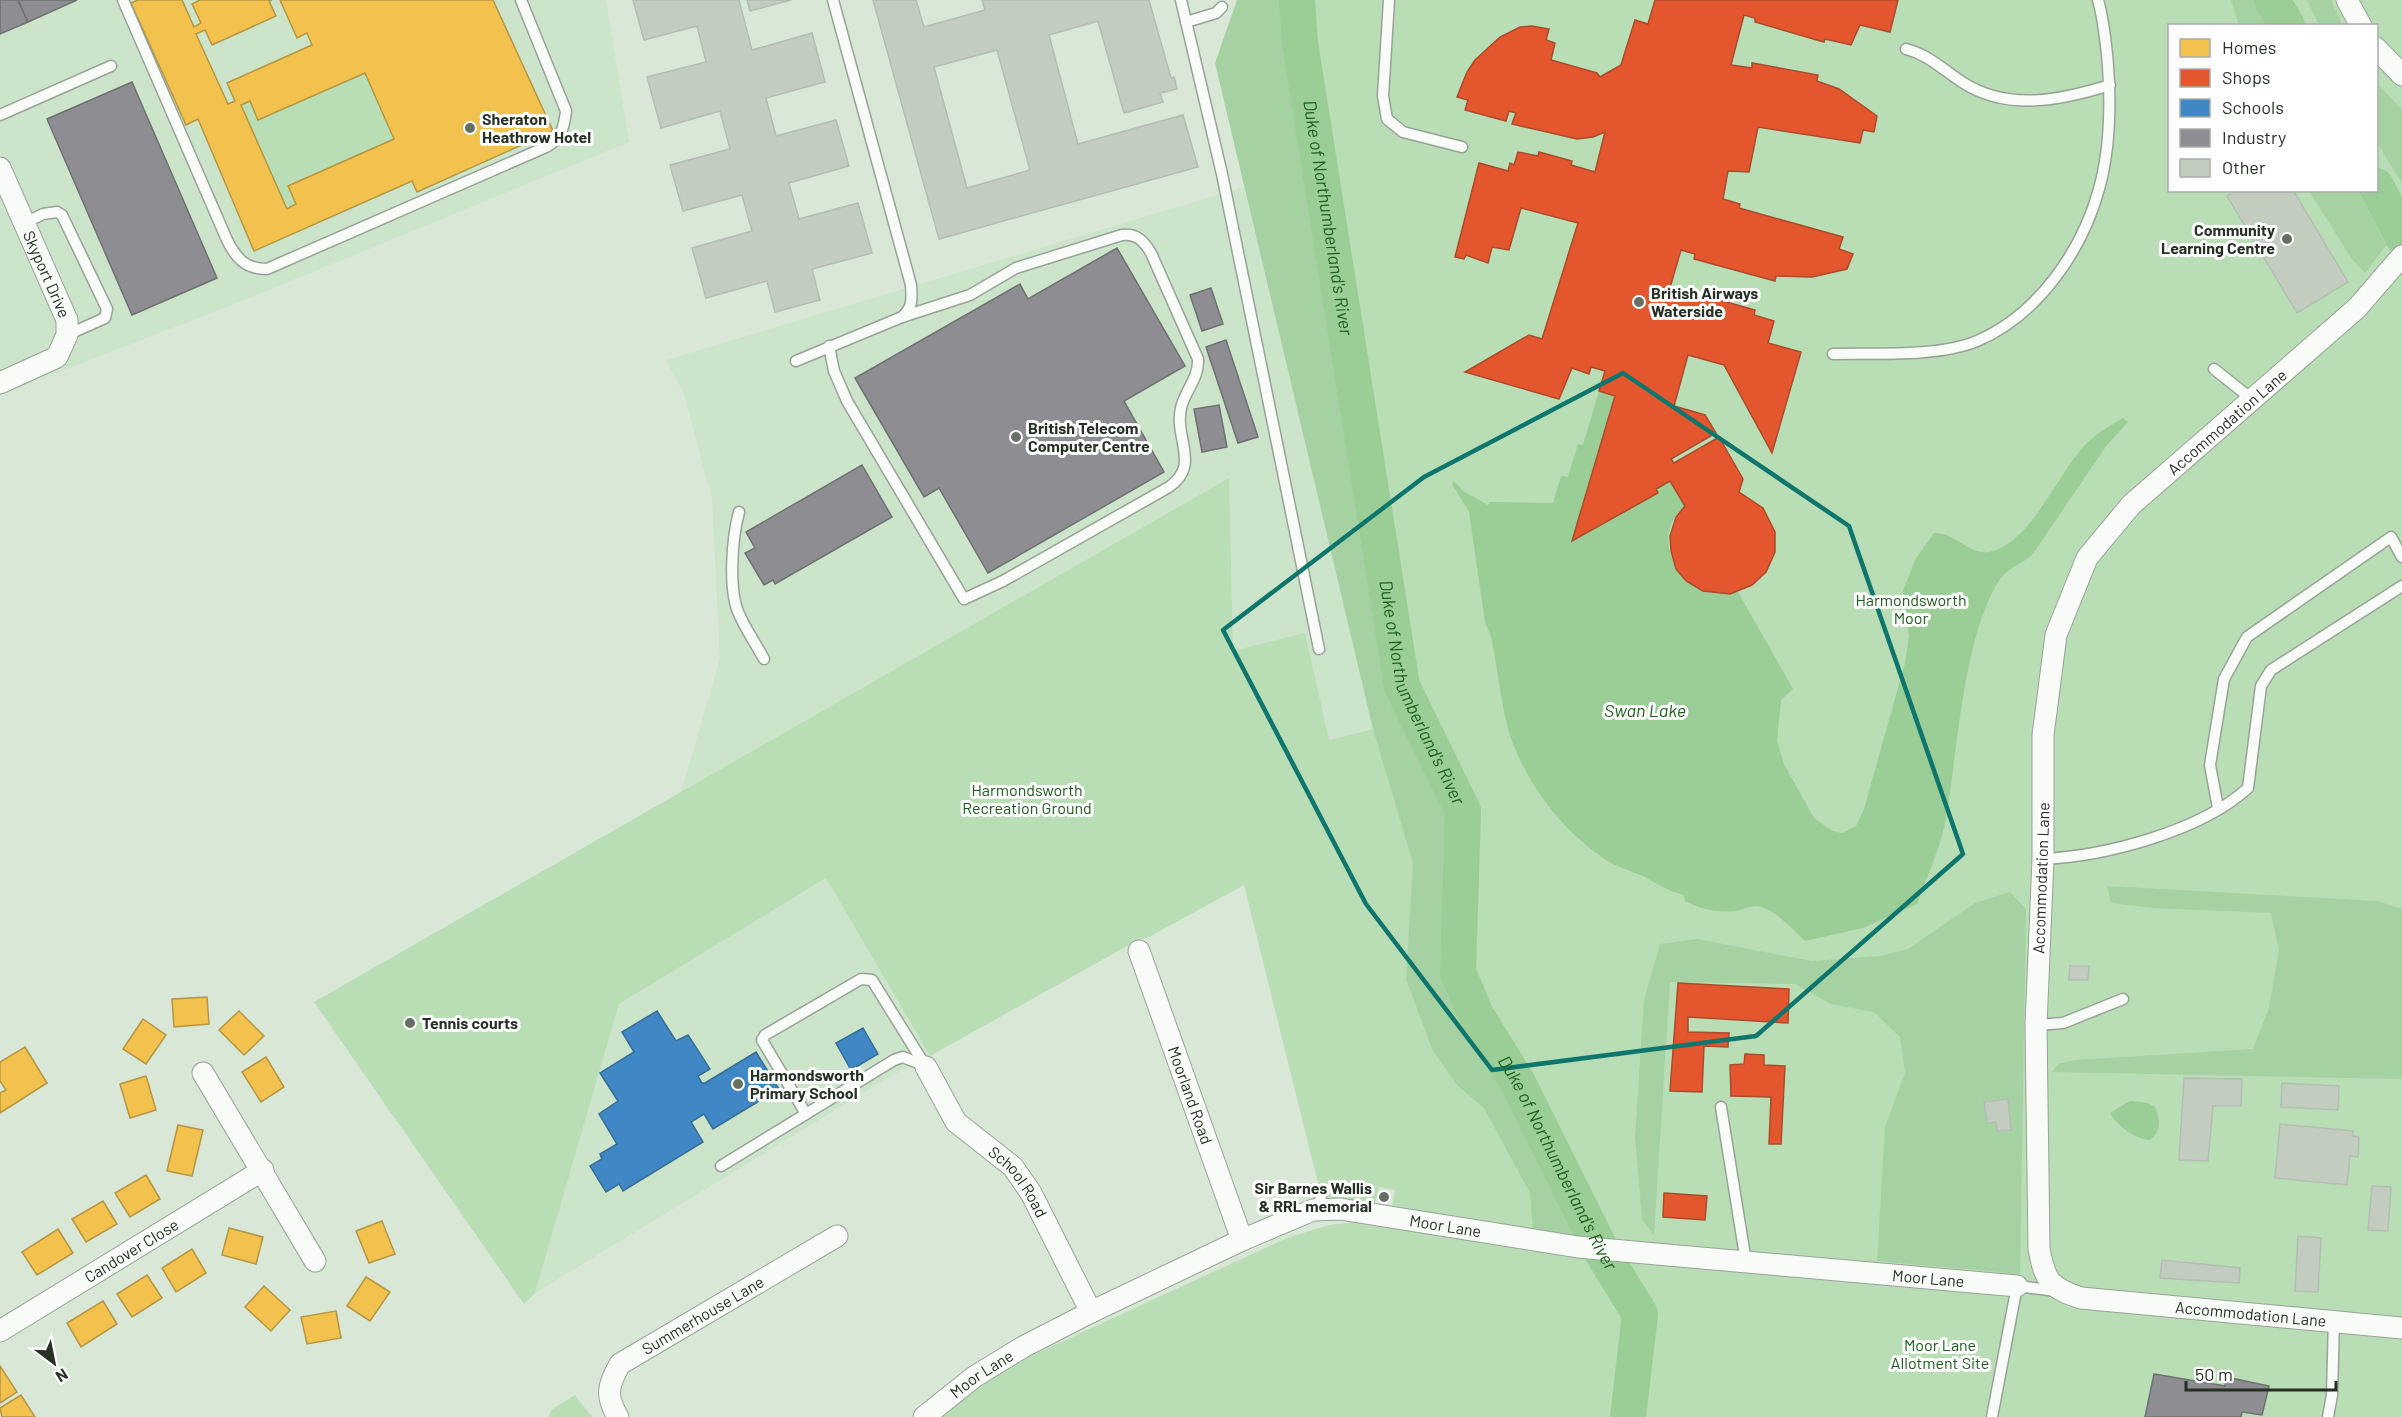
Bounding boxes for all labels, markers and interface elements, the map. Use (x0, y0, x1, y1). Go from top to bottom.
legend (2168, 24, 2378, 192)
text: Homes (2222, 36, 2276, 58)
text: Shops (2222, 66, 2271, 88)
text: Schools (2222, 96, 2284, 118)
water label: Duke of Northumberland's River (1299, 98, 1358, 337)
place label: Sheraton Heathrow Hotel (482, 109, 591, 146)
marker: Sheraton Heathrow Hotel (463, 121, 477, 135)
text: Industry (2222, 126, 2286, 148)
text: Other (2222, 156, 2266, 178)
place label: Community Learning Centre (2161, 220, 2275, 257)
street label: Skyport Drive (20, 228, 75, 320)
marker: Community Learning Centre (2280, 232, 2294, 246)
place label: British Airways Waterside (1651, 283, 1758, 320)
marker: British Airways Waterside (1632, 295, 1646, 309)
street label: Accommodation Lane (2163, 365, 2290, 478)
place label: British Telecom Computer Centre (1028, 418, 1150, 455)
marker: British Telecom Computer Centre (1009, 430, 1023, 444)
water label: Duke of Northumberland's River (1375, 578, 1470, 808)
park label: Harmondsworth Moor (1855, 590, 1967, 627)
water label: Swan Lake (1604, 699, 1686, 721)
park label: Harmondsworth Recreation Ground (962, 780, 1092, 817)
street label: Accommodation Lane (2028, 802, 2053, 954)
place label: Tennis courts (422, 1013, 518, 1032)
marker: Tennis courts (403, 1016, 417, 1030)
street label: Moorland Road (1165, 1043, 1217, 1146)
water label: Duke of Northumberland's River (1494, 1051, 1623, 1274)
place label: Harmondsworth Primary School (750, 1065, 864, 1102)
marker: Harmondsworth Primary School (731, 1077, 745, 1091)
street label: School Road (985, 1142, 1052, 1220)
place label: Sir Barnes Wallis & RRL memorial (1255, 1178, 1372, 1215)
marker: Sir Barnes Wallis & RRL memorial (1377, 1190, 1391, 1204)
street label: Moor Lane (1408, 1210, 1483, 1240)
street label: Candover Close (81, 1214, 182, 1286)
street label: Moor Lane (1891, 1265, 1965, 1290)
street label: Summerhouse Lane (638, 1271, 767, 1358)
street label: Accommodation Lane (2175, 1297, 2327, 1330)
north arrow (24, 1333, 84, 1393)
park label: Moor Lane Allotment Site (1891, 1335, 1989, 1372)
street label: Moor Lane (946, 1345, 1016, 1402)
scale bar (2186, 1354, 2336, 1392)
text: 50 m (2195, 1363, 2233, 1385)
text: N (53, 1365, 72, 1387)

